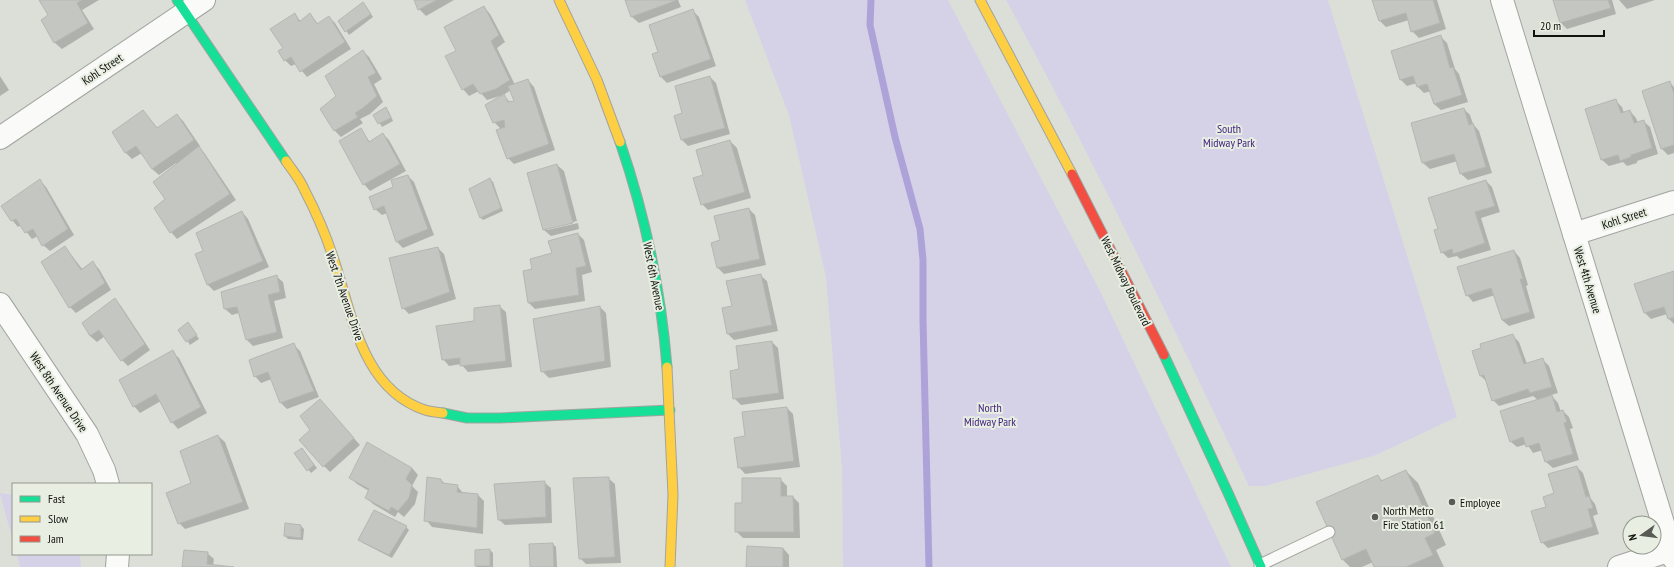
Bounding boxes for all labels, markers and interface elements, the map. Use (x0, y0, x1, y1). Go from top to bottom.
scale bar (1534, 12, 1604, 38)
text: 20 m (1540, 18, 1561, 33)
street label: Kohl Street (79, 50, 126, 88)
park label: South Midway Park (1203, 121, 1255, 150)
street label: Kohl Street (1600, 204, 1649, 232)
street label: West Midway Boulevard (1098, 234, 1154, 328)
street label: West 6th Avenue (640, 241, 668, 311)
street label: West 4th Avenue (1571, 245, 1605, 315)
street label: West 7th Avenue Drive (323, 249, 367, 343)
street label: West 8th Avenue Drive (27, 349, 91, 435)
park label: North Midway Park (964, 400, 1016, 429)
legend (12, 483, 152, 555)
text: Fast (48, 491, 66, 506)
place label: Employee (1460, 495, 1500, 510)
marker: Employee (1447, 497, 1457, 507)
place label: North Metro Fire Station 61 (1383, 503, 1444, 532)
text: Slow (48, 511, 69, 526)
marker: North Metro Fire Station 61 (1370, 512, 1380, 522)
north arrow (1622, 515, 1662, 555)
text: Jam (47, 531, 64, 546)
text: N (1625, 533, 1640, 542)

